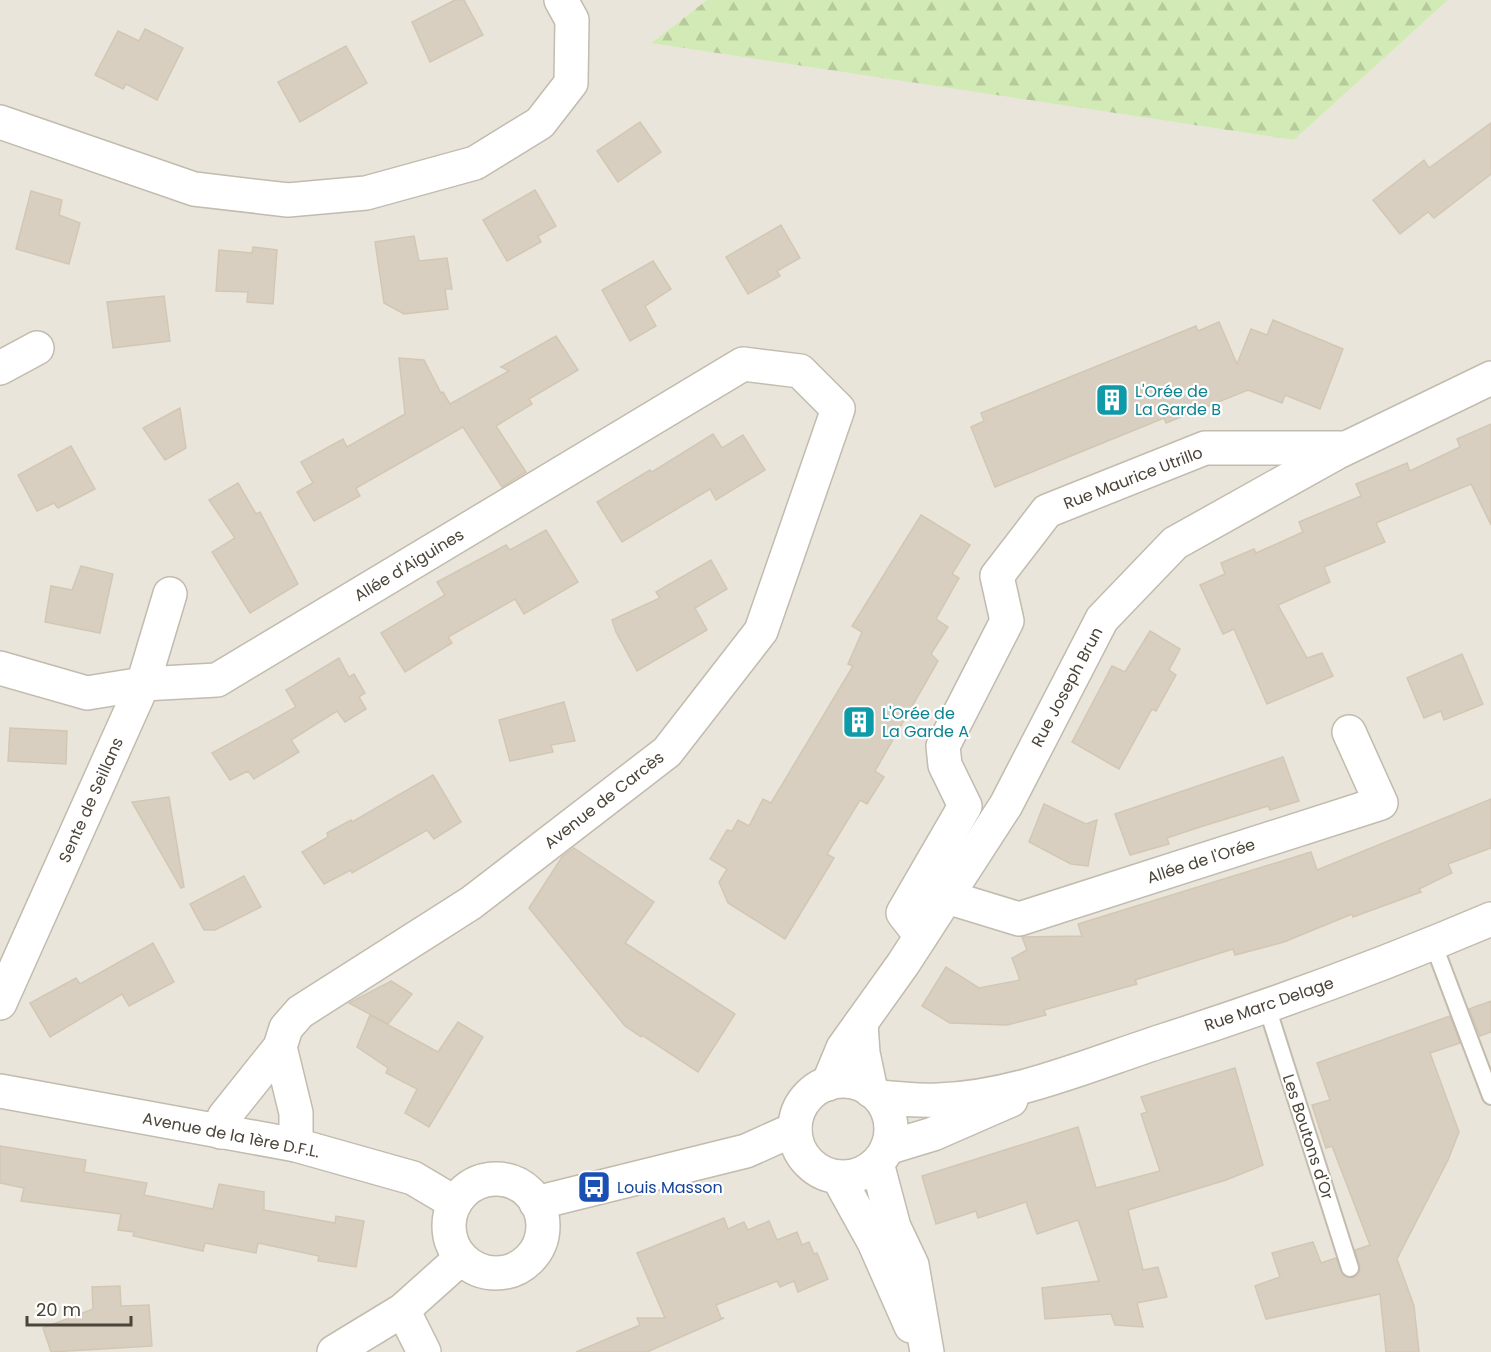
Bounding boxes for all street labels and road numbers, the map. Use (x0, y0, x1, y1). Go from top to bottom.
street label: Rue Maurice Utrillo (1060, 441, 1206, 515)
street label: Allée d'Aiguines (350, 523, 468, 607)
street label: Rue Joseph Brun (1026, 623, 1108, 751)
street label: Sente de Seillans (53, 734, 129, 866)
street label: Avenue de Carcès (539, 746, 669, 854)
street label: Allée de l'Orée (1144, 833, 1258, 889)
street label: Rue Marc Delage (1201, 971, 1337, 1037)
street label: Les Boutons d'Or (1277, 1071, 1339, 1203)
street label: Avenue de la 1ère D.F.L. (140, 1107, 322, 1163)

